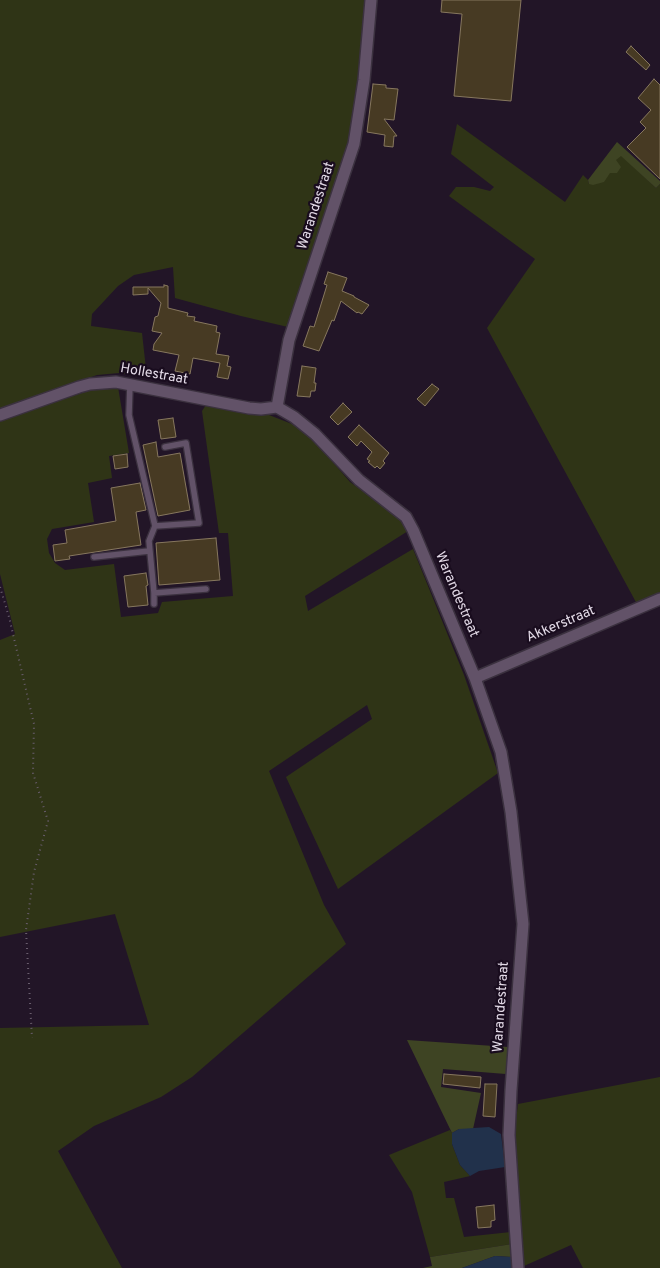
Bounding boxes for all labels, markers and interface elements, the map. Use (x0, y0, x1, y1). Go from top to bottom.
street label: Warandestraat (295, 160, 339, 252)
street label: Hollestraat (119, 361, 189, 389)
street label: Warandestraat (430, 550, 482, 640)
street label: Akkerstraat (524, 603, 598, 647)
street label: Warandestraat (490, 961, 514, 1053)

